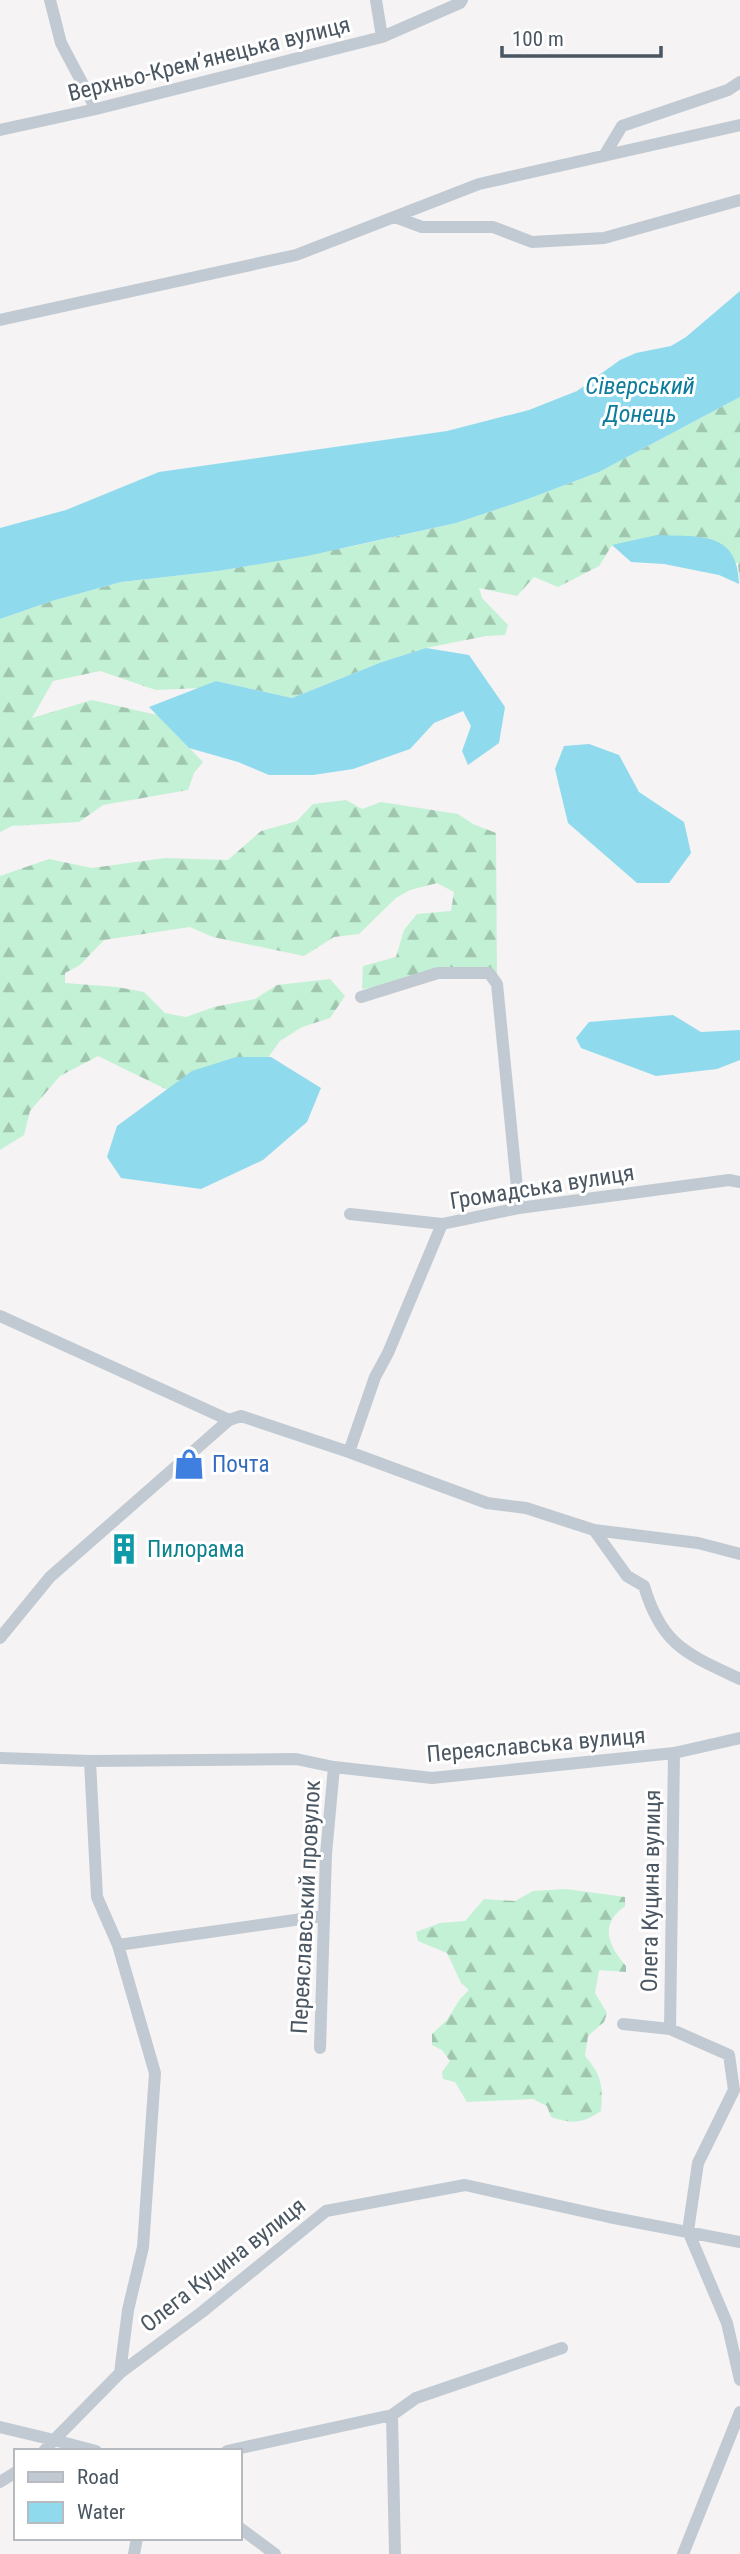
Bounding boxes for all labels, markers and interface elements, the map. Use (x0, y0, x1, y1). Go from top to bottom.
street label: Верхньо-Крем’янецька вулиця (65, 11, 353, 107)
scale bar (502, 14, 661, 58)
text: 100 m (512, 27, 564, 51)
water label: Сіверський Донець (585, 372, 695, 428)
street label: Громадська вулиця (448, 1159, 636, 1215)
shop icon: Почта (172, 1447, 206, 1481)
place label: Почта (212, 1451, 269, 1478)
building icon: Пилорама (107, 1532, 141, 1566)
place label: Пилорама (147, 1536, 245, 1563)
street label: Переяславська вулиця (425, 1722, 647, 1768)
street label: Переяславський провулок (286, 1779, 326, 2035)
street label: Олега Куцина вулиця (636, 1790, 666, 1992)
street label: Олега Куцина вулиця (135, 2192, 311, 2338)
legend (14, 2449, 242, 2540)
text: Road (77, 2465, 119, 2489)
text: Water (77, 2500, 125, 2524)

